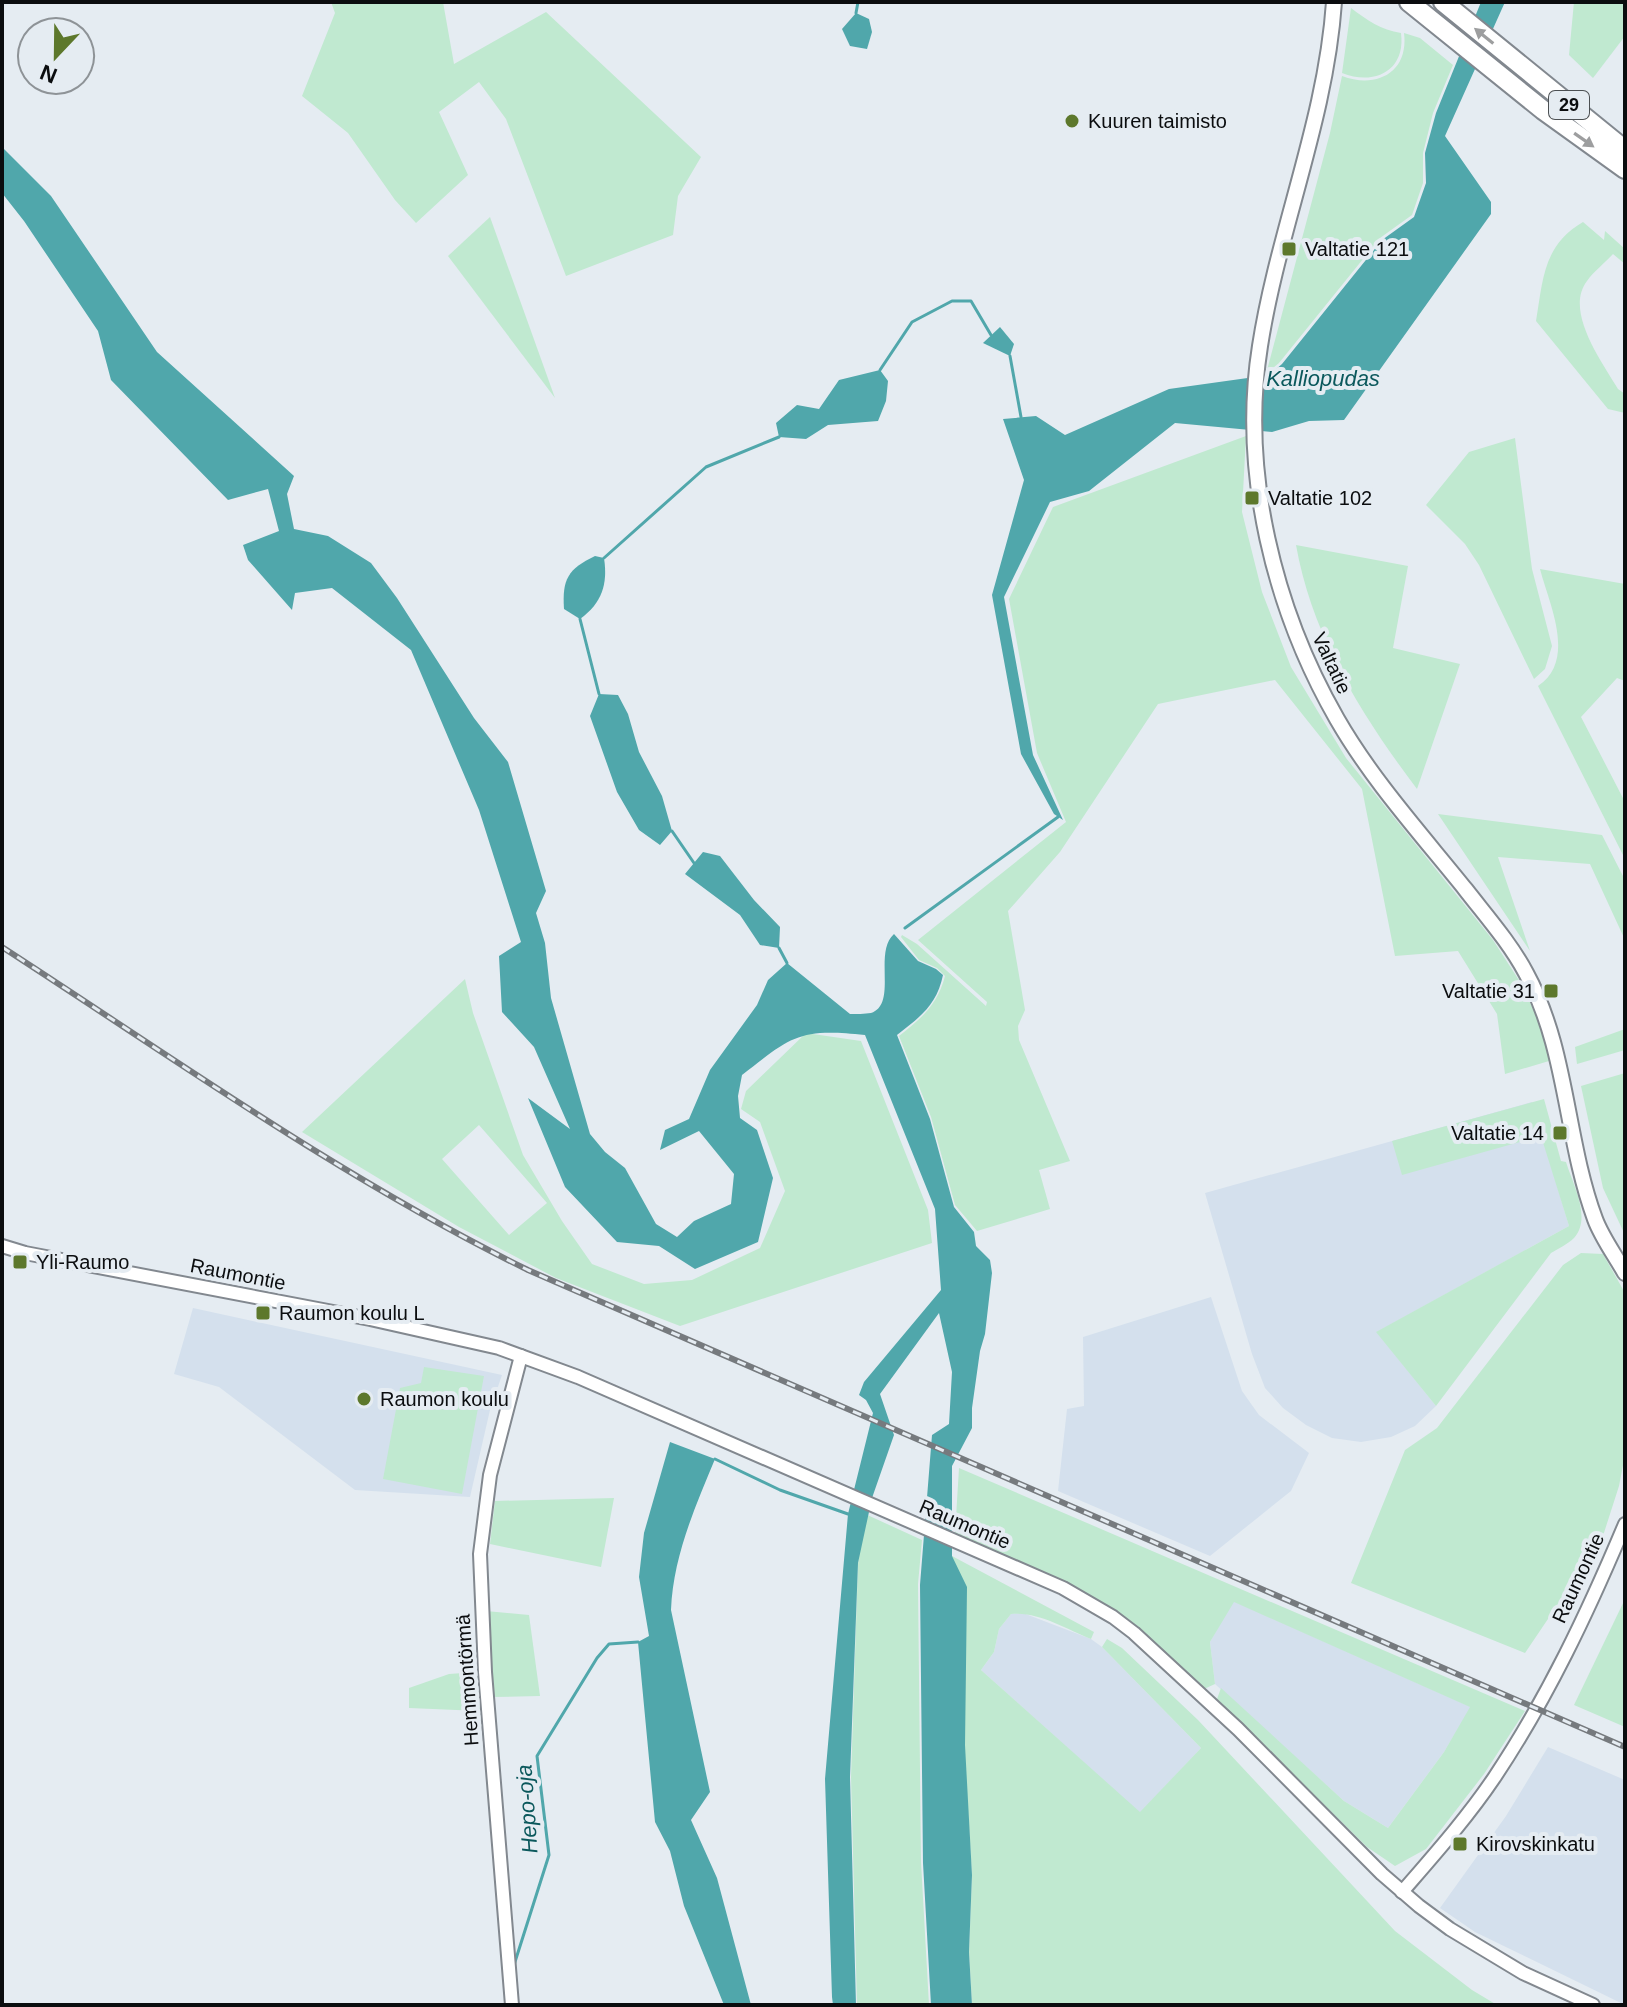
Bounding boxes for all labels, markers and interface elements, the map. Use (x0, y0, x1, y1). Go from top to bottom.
north arrow (16, 16, 96, 96)
one-way arrow (1474, 28, 1494, 45)
text: N (37, 60, 61, 89)
road number: 29 (1549, 91, 1589, 119)
place label: Kuuren taimisto (1088, 110, 1227, 132)
marker: Kuuren taimisto (1063, 112, 1081, 130)
one-way arrow (1573, 132, 1594, 147)
place label: Valtatie 121 (1305, 238, 1409, 260)
marker: Valtatie 121 (1280, 240, 1298, 258)
water label: Kalliopudas (1266, 366, 1380, 391)
place label: Valtatie 102 (1268, 487, 1372, 509)
marker: Valtatie 102 (1243, 489, 1261, 507)
street label: Valtatie (1308, 629, 1356, 697)
place label: Valtatie 31 (1442, 980, 1535, 1002)
marker: Valtatie 31 (1542, 982, 1560, 1000)
place label: Valtatie 14 (1451, 1122, 1544, 1144)
marker: Valtatie 14 (1551, 1124, 1569, 1142)
place label: Yli-Raumo (36, 1251, 129, 1273)
marker: Yli-Raumo (11, 1253, 29, 1271)
street label: Raumontie (188, 1254, 288, 1294)
place label: Raumon koulu L (279, 1302, 425, 1324)
marker: Raumon koulu L (254, 1304, 272, 1322)
place label: Raumon koulu (380, 1388, 509, 1410)
marker: Raumon koulu (355, 1390, 373, 1408)
street label: Raumontie (916, 1495, 1014, 1553)
street label: Raumontie (1548, 1530, 1608, 1626)
street label: Hemmontörmä (451, 1612, 483, 1747)
water label: Hepo-oja (511, 1764, 543, 1854)
place label: Kirovskinkatu (1476, 1833, 1595, 1855)
marker: Kirovskinkatu (1451, 1835, 1469, 1853)

